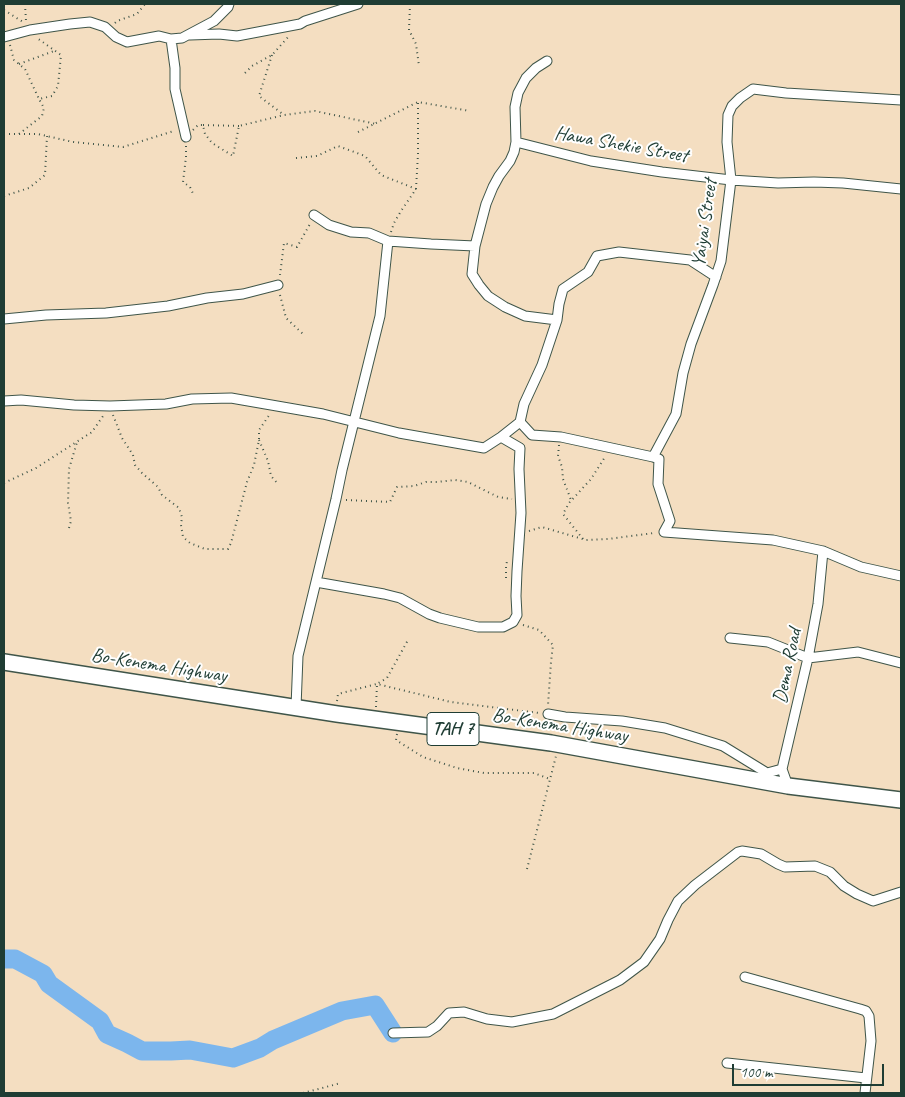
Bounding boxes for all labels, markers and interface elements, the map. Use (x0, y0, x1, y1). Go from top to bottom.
street label: Hawa Shekie Street (553, 121, 689, 169)
street label: Yaiyai Street (687, 178, 723, 268)
street label: Dema Road (768, 626, 808, 706)
street label: Bo-Kenema Highway (89, 643, 229, 689)
street label: Bo-Kenema Highway (490, 703, 630, 749)
road number: TAH 7 (427, 712, 479, 746)
scale bar (735, 1054, 888, 1086)
text: 100 m (740, 1063, 772, 1082)

